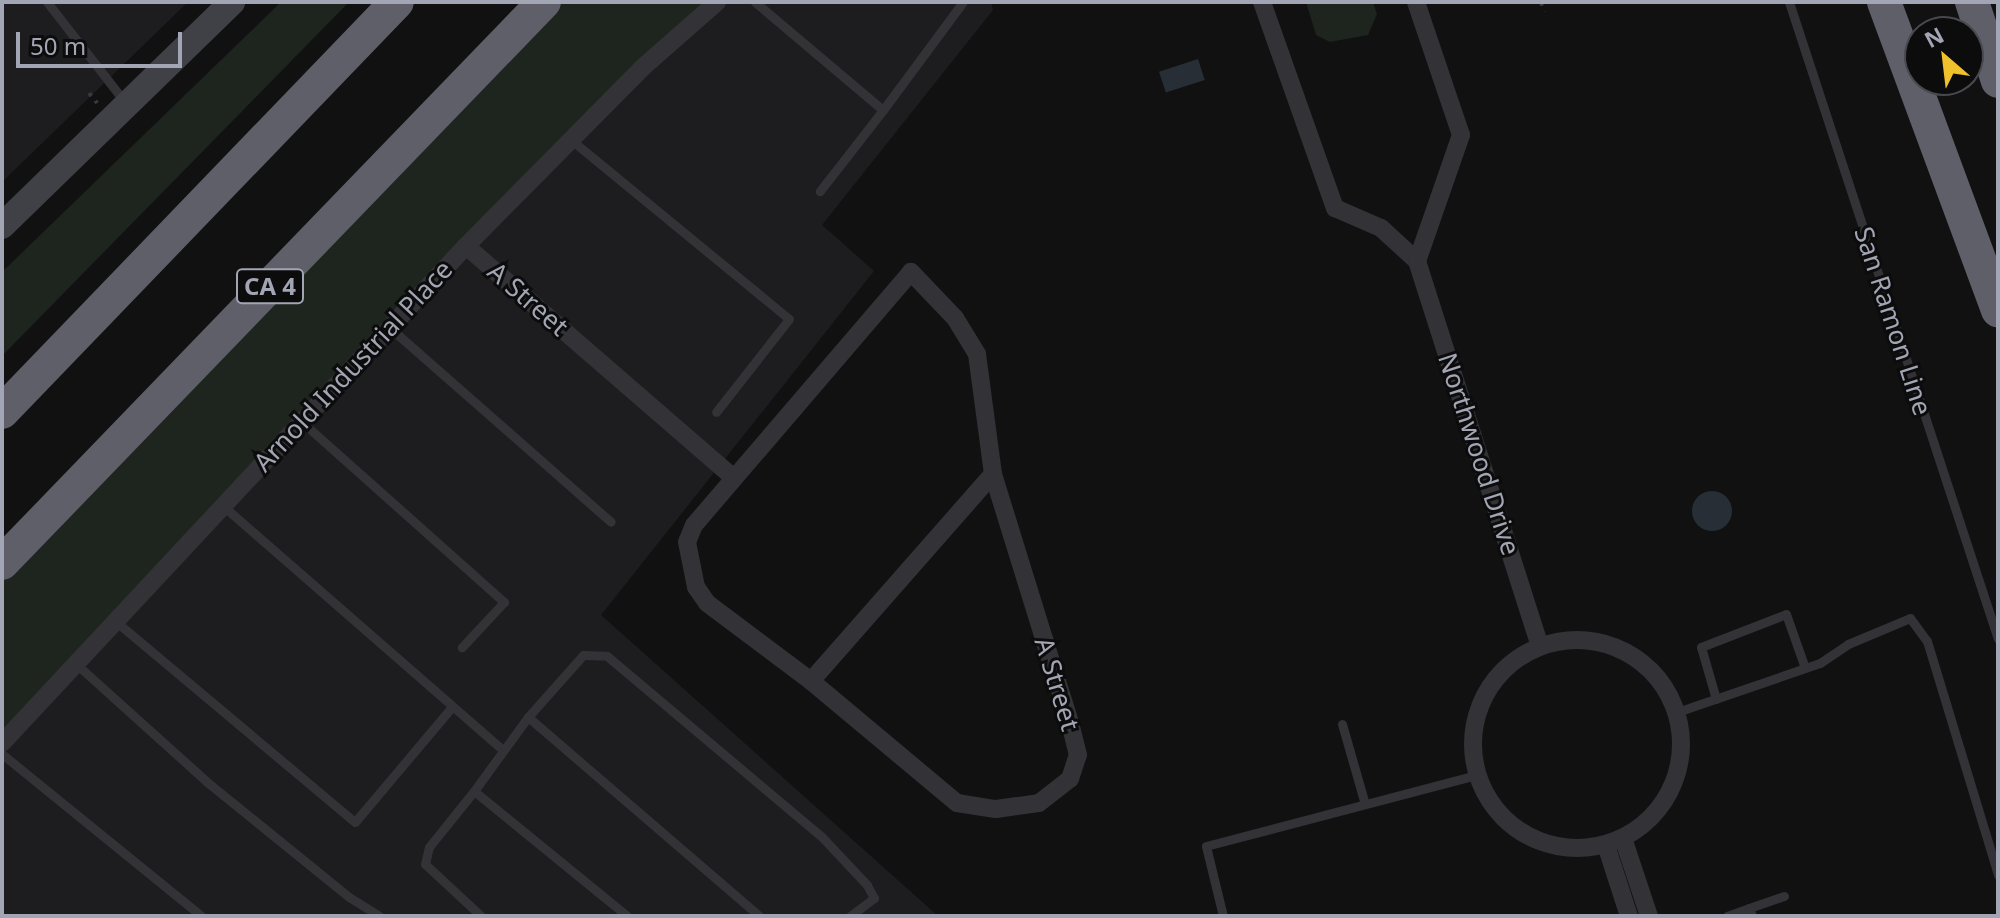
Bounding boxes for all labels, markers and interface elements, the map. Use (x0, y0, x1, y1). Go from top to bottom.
scale bar (20, 16, 186, 66)
north arrow (1904, 16, 1984, 96)
text: N (1919, 19, 1949, 54)
text: 50 m (30, 29, 86, 62)
street label: San Ramon Line (1848, 223, 1938, 419)
street label: Arnold Industrial Place (247, 254, 459, 478)
street label: A Street (482, 256, 574, 342)
road number: CA 4 (236, 266, 304, 306)
street label: Northwood Drive (1432, 349, 1526, 559)
street label: A Street (1028, 634, 1086, 734)

